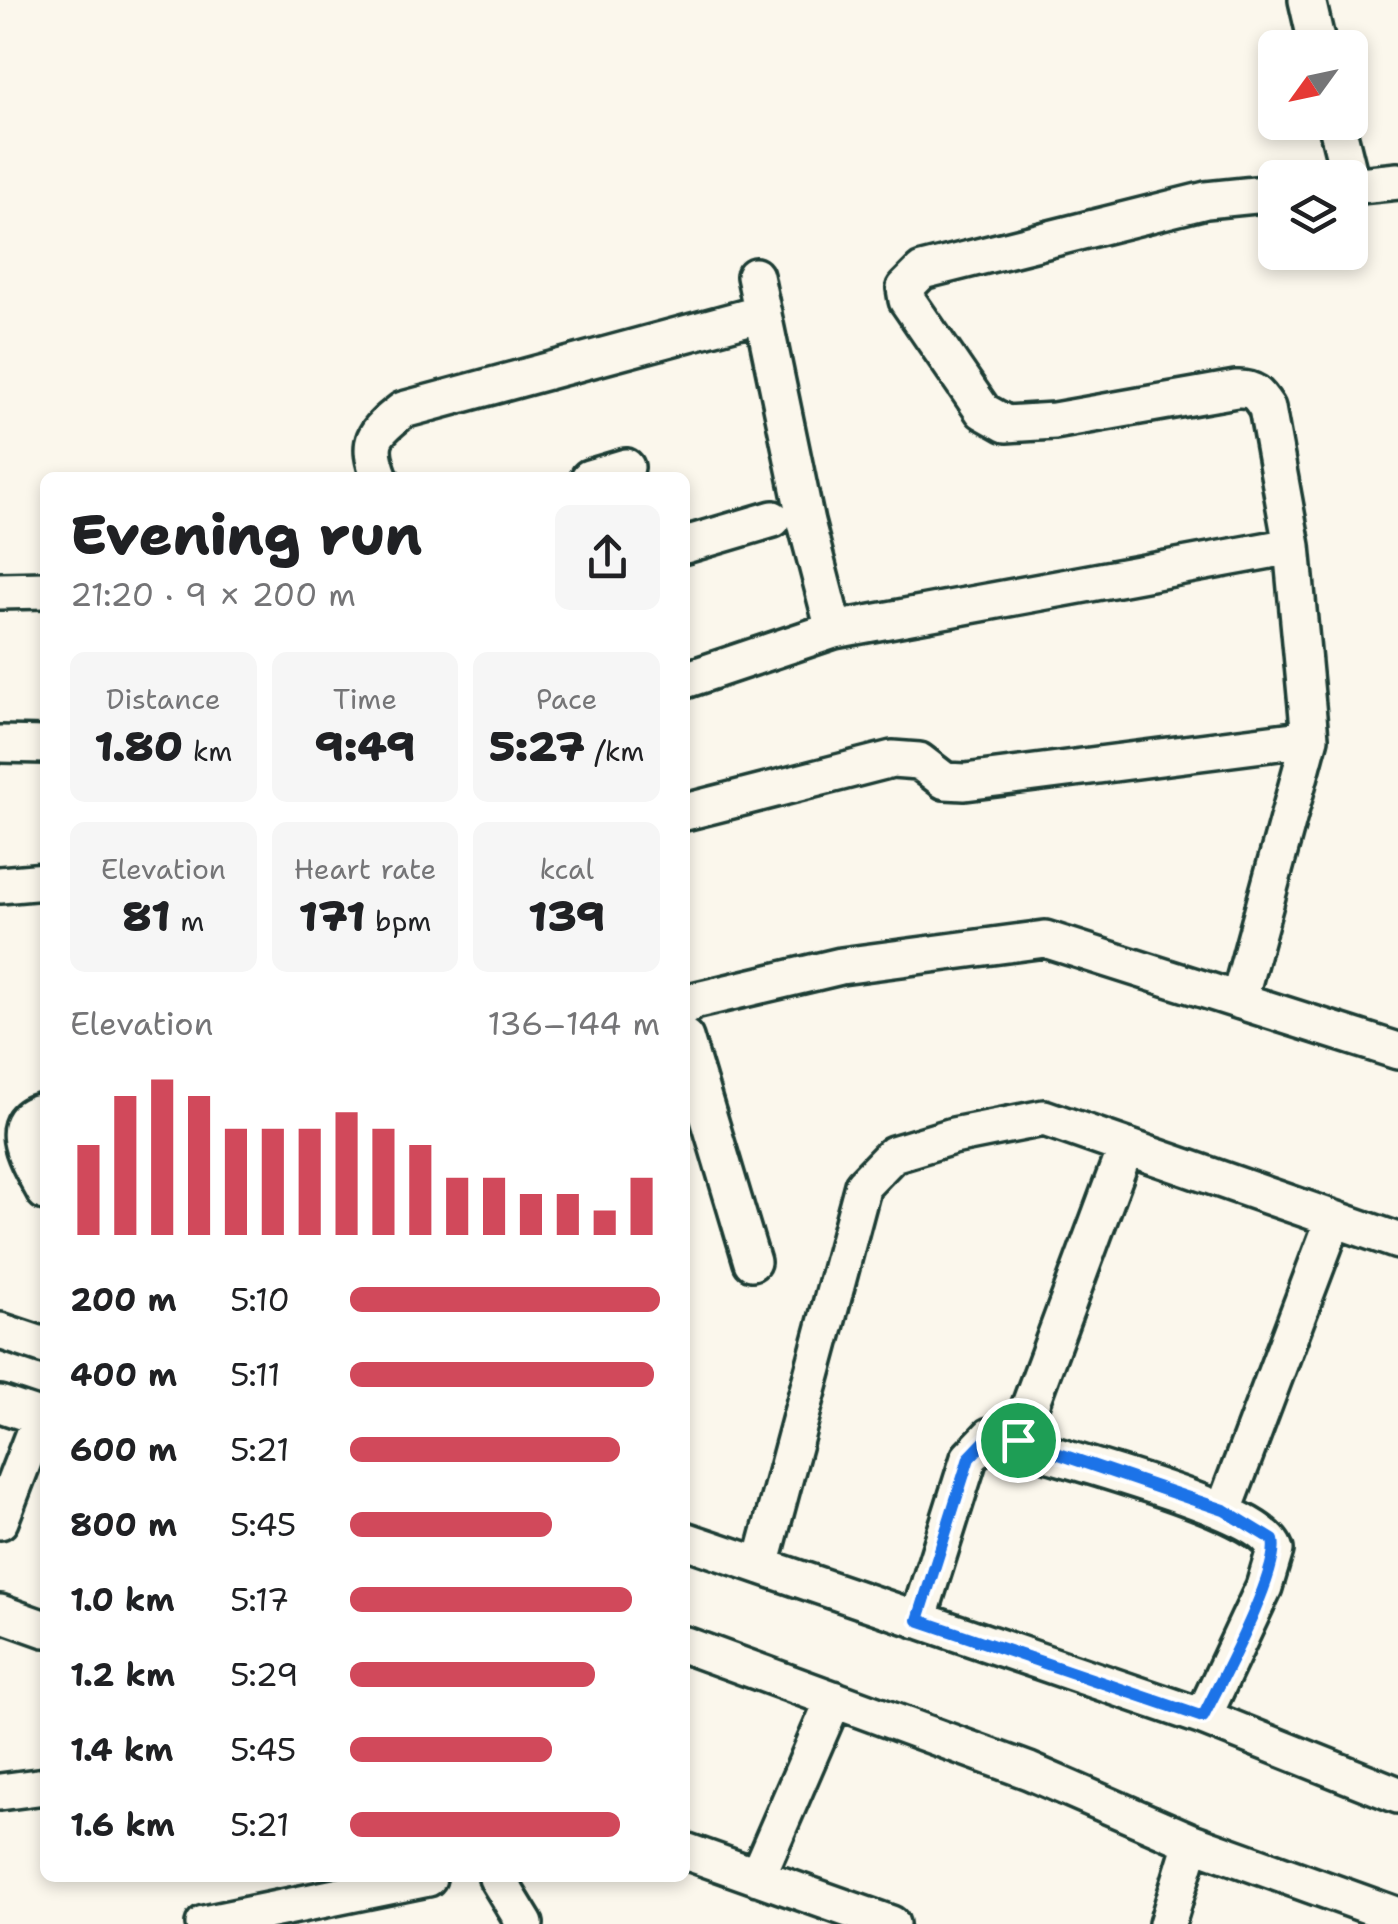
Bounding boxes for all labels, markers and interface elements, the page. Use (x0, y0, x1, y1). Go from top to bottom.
north arrow (1258, 30, 1368, 140)
map controls (1258, 30, 1368, 270)
button: layers (1258, 160, 1368, 270)
text: Evening run (70, 498, 422, 572)
button: share (555, 505, 660, 610)
text: 21:20 · 9 × 200 m (70, 573, 356, 616)
text: Distance (106, 680, 221, 718)
text: Time (333, 680, 397, 718)
text: Pace (536, 680, 597, 718)
text: 1.80 (94, 718, 183, 774)
text: 9:49 (315, 718, 415, 774)
text: 5:27 (489, 718, 585, 774)
text: km (183, 732, 232, 770)
text: /km (585, 732, 644, 770)
text: Elevation (101, 850, 226, 888)
text: Heart rate (294, 850, 436, 888)
text: kcal (539, 850, 594, 888)
text: 81 (122, 888, 171, 944)
text: 171 (299, 888, 366, 944)
text: 139 (528, 888, 605, 944)
text: m (171, 902, 204, 940)
text: bpm (366, 902, 431, 940)
text: Elevation (70, 1002, 213, 1045)
text: 136–144 m (487, 1002, 660, 1045)
text: 200 m (70, 1278, 177, 1321)
text: 5:10 (230, 1278, 290, 1321)
text: 400 m (70, 1353, 177, 1396)
text: 5:11 (230, 1353, 281, 1396)
pin (976, 1398, 1061, 1483)
icon: arrive (991, 1413, 1046, 1468)
text: 600 m (70, 1428, 177, 1471)
text: 5:21 (230, 1428, 290, 1471)
text: 800 m (70, 1503, 177, 1546)
text: 5:45 (230, 1503, 296, 1546)
text: 1.0 km (70, 1578, 175, 1621)
text: 5:17 (230, 1578, 289, 1621)
text: 1.2 km (70, 1653, 175, 1696)
text: 5:29 (230, 1653, 299, 1696)
text: 1.4 km (70, 1728, 173, 1771)
text: 5:45 (230, 1728, 296, 1771)
text: 1.6 km (70, 1803, 175, 1846)
text: 5:21 (230, 1803, 290, 1846)

